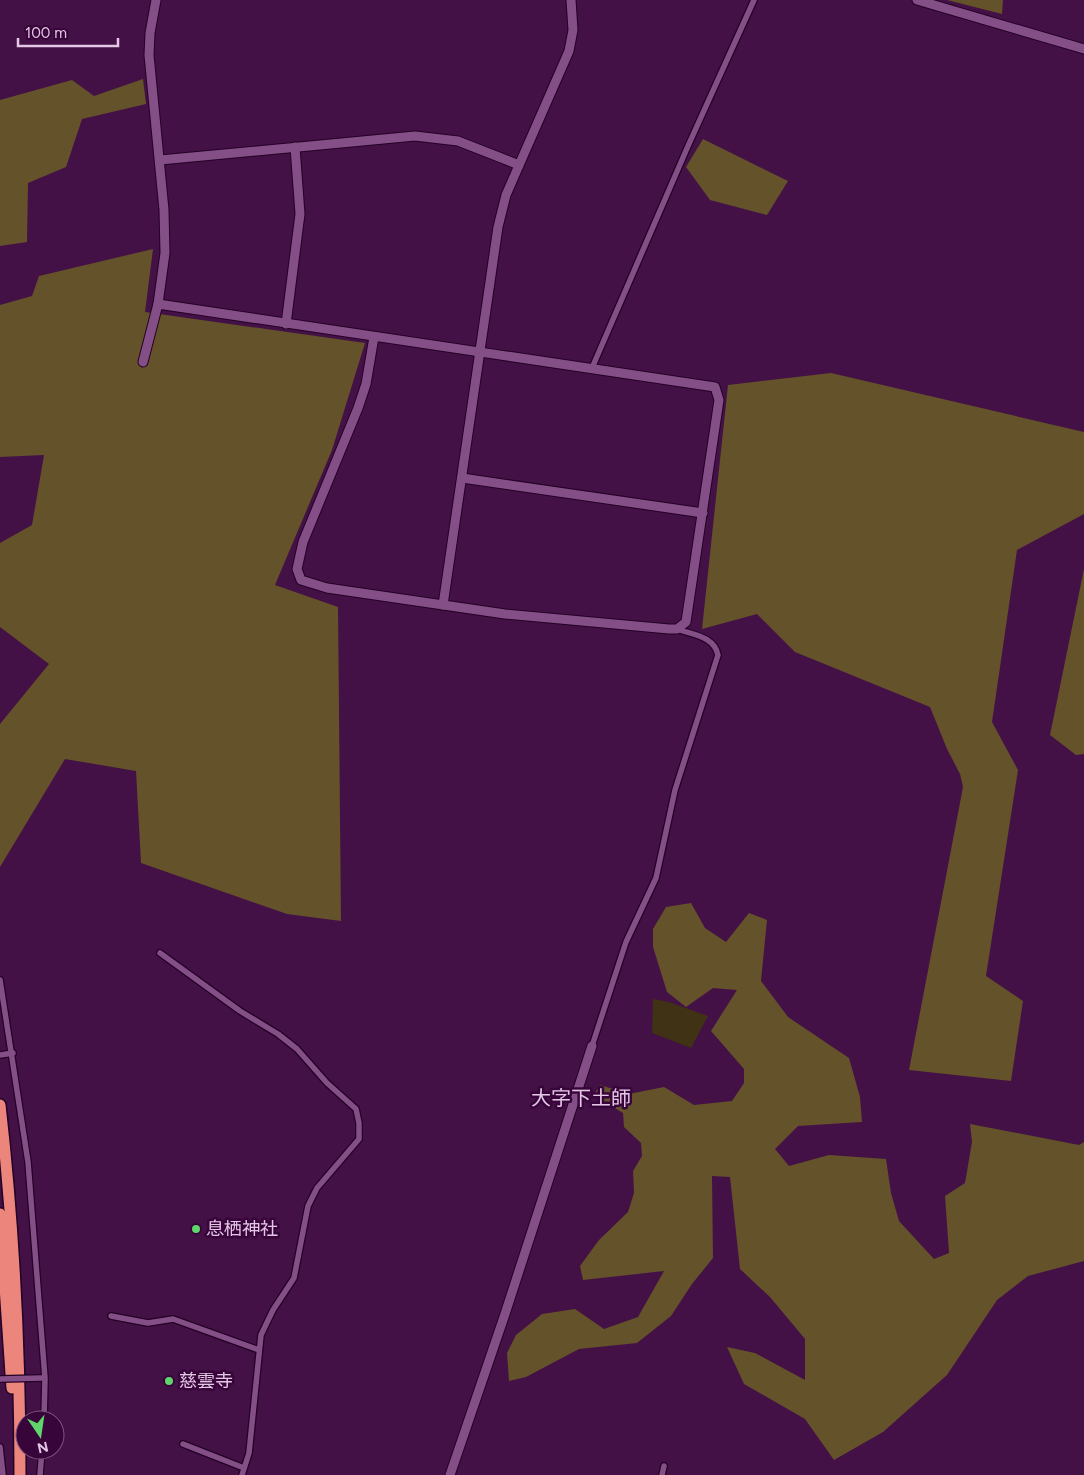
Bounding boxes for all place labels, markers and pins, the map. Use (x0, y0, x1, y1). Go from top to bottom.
place label: 息栖神社 (206, 1218, 278, 1240)
marker: 息栖神社 (190, 1223, 202, 1235)
place label: 慈雲寺 (179, 1370, 233, 1392)
marker: 慈雲寺 (163, 1375, 175, 1387)

